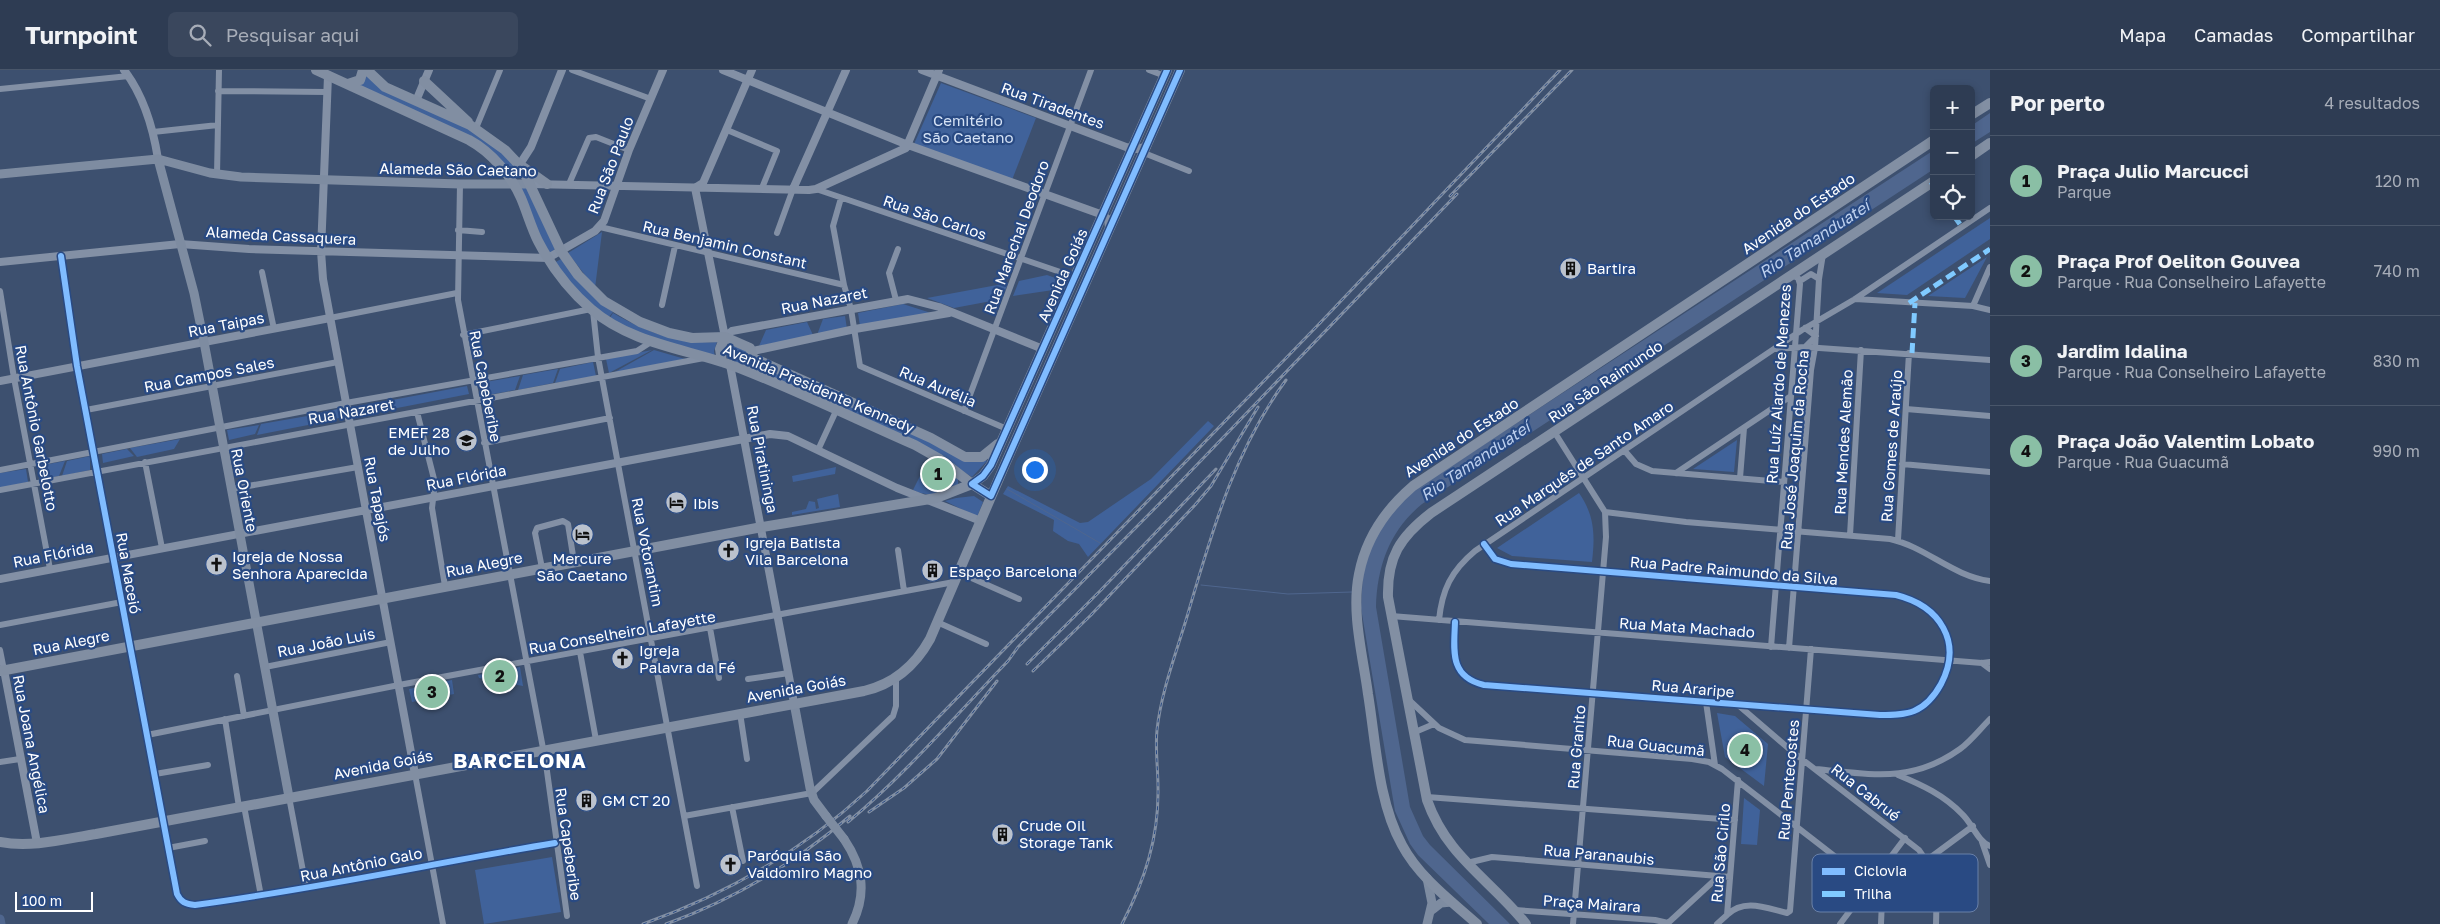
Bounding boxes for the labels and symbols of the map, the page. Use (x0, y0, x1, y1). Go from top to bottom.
street label: Rua Tiradentes (999, 78, 1107, 132)
park label: Cemitério São Caetano (923, 111, 1013, 146)
street label: Rua São Paulo (583, 114, 637, 216)
street label: Rua Marechal Deodoro (980, 158, 1052, 316)
street label: Alameda São Caetano (379, 159, 537, 179)
street label: Avenida do Estado (1738, 169, 1858, 257)
street label: Rua São Carlos (881, 191, 989, 243)
water label: Rio Tamanduateí (1755, 193, 1877, 282)
street label: Rua Benjamin Constant (641, 216, 809, 272)
street label: Alameda Cassaquera (205, 222, 357, 248)
street label: Avenida Goiás (1033, 225, 1091, 325)
building icon: Bartira (1559, 256, 1583, 280)
place label: Bartira (1587, 259, 1636, 277)
street label: Rua Nazaret (779, 283, 869, 317)
street label: Rua Luíz Alardo de Menezes (1762, 283, 1794, 484)
street label: Rua Taipas (186, 308, 266, 340)
street label: Rua Capeberibe (466, 329, 506, 444)
street label: Rua São Raimundo (1544, 336, 1666, 426)
street label: Avenida Presidente Kennedy (721, 340, 918, 437)
street label: Rua Antônio Garbelotto (12, 344, 62, 512)
street label: Rua José Joaquim da Rocha (1776, 349, 1812, 551)
street label: Rua Campos Sales (142, 353, 276, 395)
street label: Rua Aurélia (897, 362, 979, 410)
street label: Rua Mendes Alemão (1830, 369, 1856, 515)
street label: Rua Gomes de Araújo (1877, 369, 1905, 523)
street label: Avenida do Estado (1401, 393, 1521, 481)
street label: Rua Nazaret (306, 395, 396, 427)
street label: Rua Marquês de Santo Amaro (1491, 397, 1677, 529)
street label: Rua Piratininga (744, 404, 782, 514)
water label: Rio Tamanduateí (1416, 414, 1537, 505)
place label: EMEF 28 de Julho (388, 423, 450, 458)
school or university icon: EMEF 28 de Julho (454, 429, 478, 453)
street label: Rua Oriente (228, 447, 262, 534)
street label: Rua Tapajós (361, 455, 395, 543)
pin: 1 (922, 455, 954, 493)
your location (1022, 457, 1048, 483)
street label: Rua Flórida (424, 460, 508, 494)
hotel icon: Ibis (665, 491, 689, 515)
place label: Ibis (693, 494, 719, 512)
street label: Rua Votorantim (629, 496, 667, 608)
hotel icon: Mercure São Caetano (570, 523, 594, 547)
street label: Rua Maceió (113, 531, 145, 615)
place label: Igreja Batista Vila Barcelona (745, 533, 849, 568)
street label: Rua Flórida (11, 537, 95, 571)
church icon: Igreja Batista Vila Barcelona (717, 539, 741, 563)
place label: Igreja de Nossa Senhora Aparecida (232, 547, 368, 582)
street label: Rua Alegre (444, 548, 524, 580)
place label: Mercure São Caetano (537, 549, 627, 584)
street label: Rua Padre Raimundo da Silva (1629, 552, 1839, 588)
church icon: Igreja de Nossa Senhora Aparecida (204, 553, 228, 577)
building icon: Espaço Barcelona (921, 559, 945, 583)
place label: Espaço Barcelona (949, 562, 1077, 580)
street label: Rua Conselheiro Lafayette (527, 607, 717, 657)
street label: Rua Mata Machado (1618, 613, 1756, 641)
street label: Rua João Luis (276, 624, 376, 660)
street label: Rua Alegre (31, 626, 111, 658)
place label: Igreja Palavra da Fé (639, 641, 736, 676)
church icon: Igreja Palavra da Fé (611, 647, 635, 671)
pin: 2 (484, 657, 516, 695)
street label: Avenida Goiás (745, 670, 847, 706)
street label: Rua Joana Angélica (10, 673, 54, 815)
pin: 3 (416, 673, 448, 711)
street label: Rua Araripe (1651, 675, 1736, 701)
street label: Rua Granito (1563, 704, 1589, 790)
street label: Rua Pentecostes (1774, 719, 1802, 841)
street label: Rua Guacumã (1606, 731, 1706, 759)
pin: 4 (1729, 731, 1761, 769)
street label: Avenida Goiás (332, 746, 434, 782)
district label: BARCELONA (453, 748, 587, 772)
street label: Rua Cabrué (1828, 759, 1904, 825)
street label: Rua Capeberibe (552, 787, 586, 902)
building icon: GM CT 20 (574, 788, 598, 812)
place label: GM CT 20 (602, 791, 670, 809)
street label: Rua São Cirilo (1707, 803, 1733, 903)
place label: Crude Oil Storage Tank (1019, 816, 1114, 851)
building icon: Crude Oil Storage Tank (991, 822, 1015, 846)
street label: Rua Paranaubis (1543, 840, 1655, 868)
street label: Rua Antônio Galo (298, 843, 424, 885)
place label: Paróquia São Valdomiro Magno (747, 846, 872, 881)
church icon: Paróquia São Valdomiro Magno (719, 852, 743, 876)
legend (1812, 854, 1978, 912)
text: Ciclovia (1854, 862, 1907, 879)
text: Trilha (1854, 885, 1892, 902)
scale bar (15, 889, 92, 912)
street label: Praça Mairara (1542, 891, 1642, 915)

